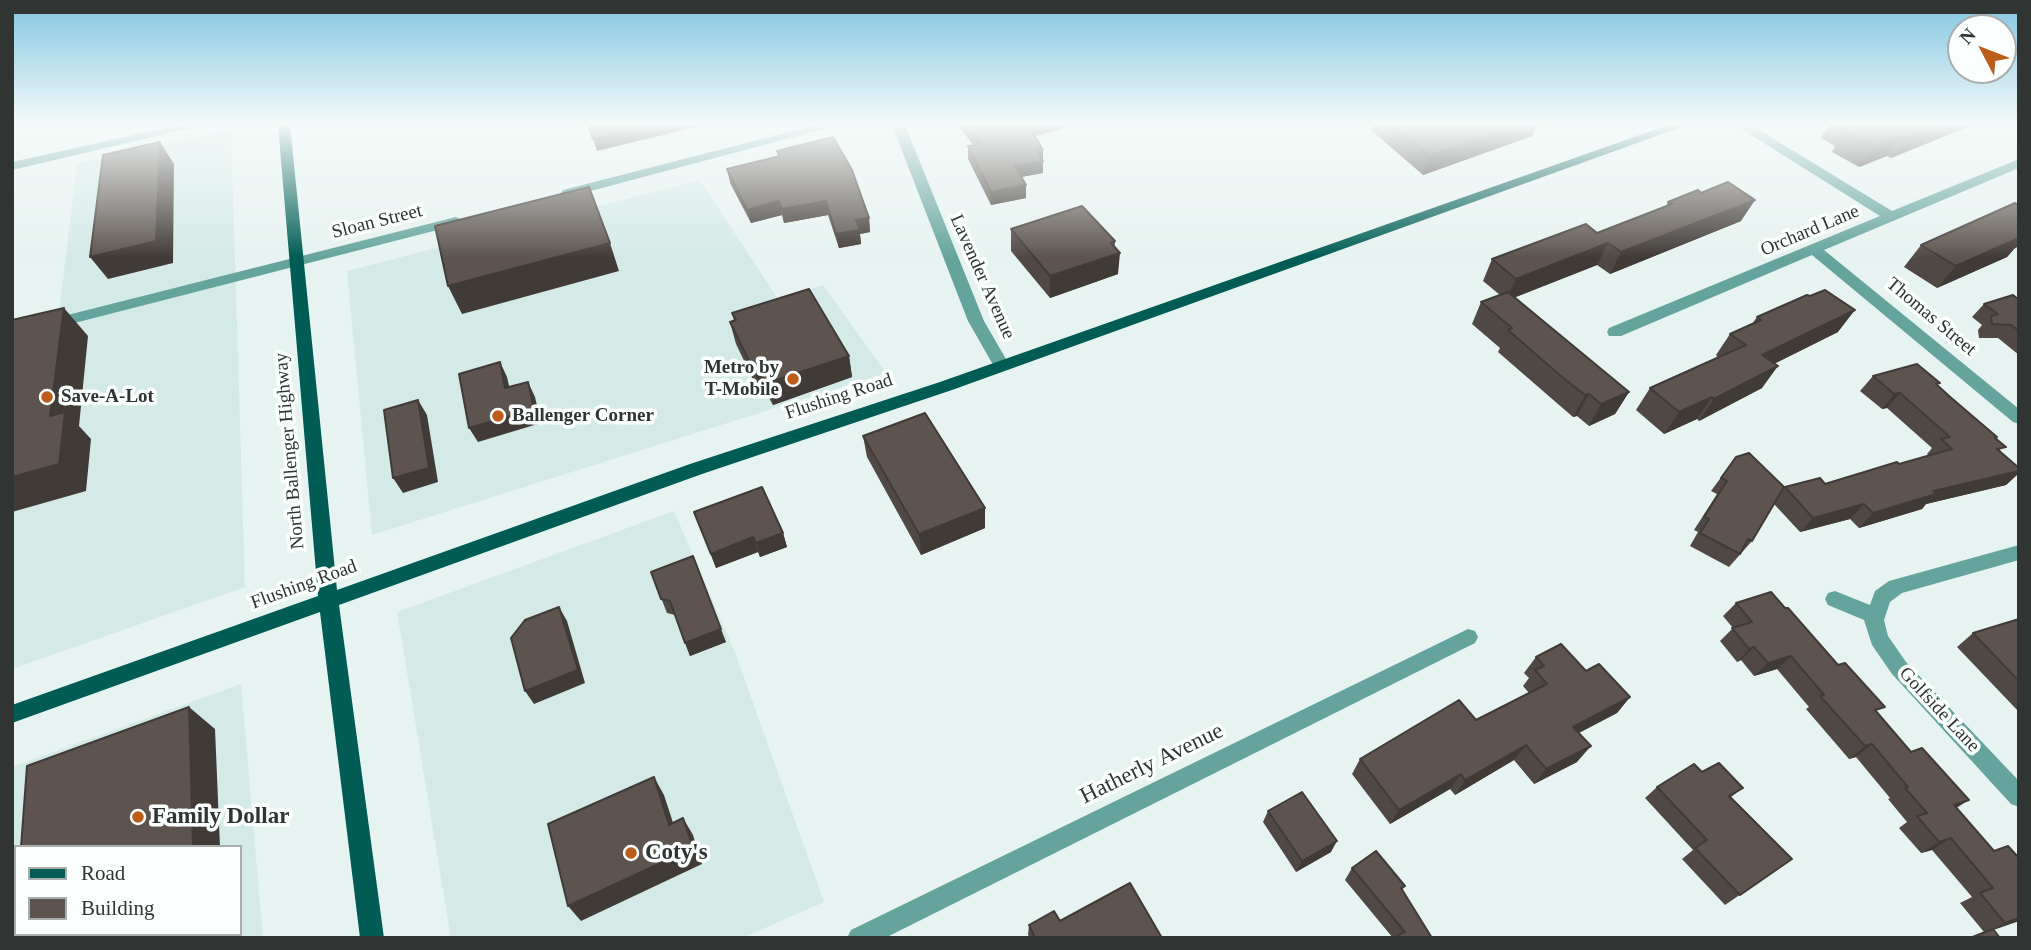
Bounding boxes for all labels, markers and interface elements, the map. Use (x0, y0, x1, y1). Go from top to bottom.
north arrow (1947, 14, 2017, 84)
text: N (1955, 24, 1980, 48)
street label: Sloan Street (329, 200, 425, 244)
street label: Orchard Lane (1757, 200, 1863, 262)
street label: Lavender Avenue (944, 211, 1020, 343)
street label: Thomas Street (1881, 273, 1981, 361)
street label: North Ballenger Highway (270, 352, 310, 550)
place label: Metro by T-Mobile (704, 357, 779, 401)
street label: Flushing Road (783, 369, 895, 425)
marker: Metro by T-Mobile (785, 371, 801, 387)
place label: Save-A-Lot (61, 386, 154, 408)
marker: Save-A-Lot (39, 389, 55, 405)
place label: Ballenger Corner (512, 405, 654, 427)
marker: Ballenger Corner (490, 408, 506, 424)
street label: Flushing Road (248, 555, 360, 615)
street label: Golfside Lane (1894, 663, 1984, 757)
street label: Hatherly Avenue (1076, 717, 1228, 811)
place label: Family Dollar (152, 803, 289, 831)
marker: Family Dollar (130, 809, 146, 825)
place label: Coty's (645, 839, 708, 867)
legend (14, 845, 242, 936)
marker: Coty's (623, 845, 639, 861)
text: Road (81, 861, 125, 885)
text: Building (81, 896, 155, 920)

